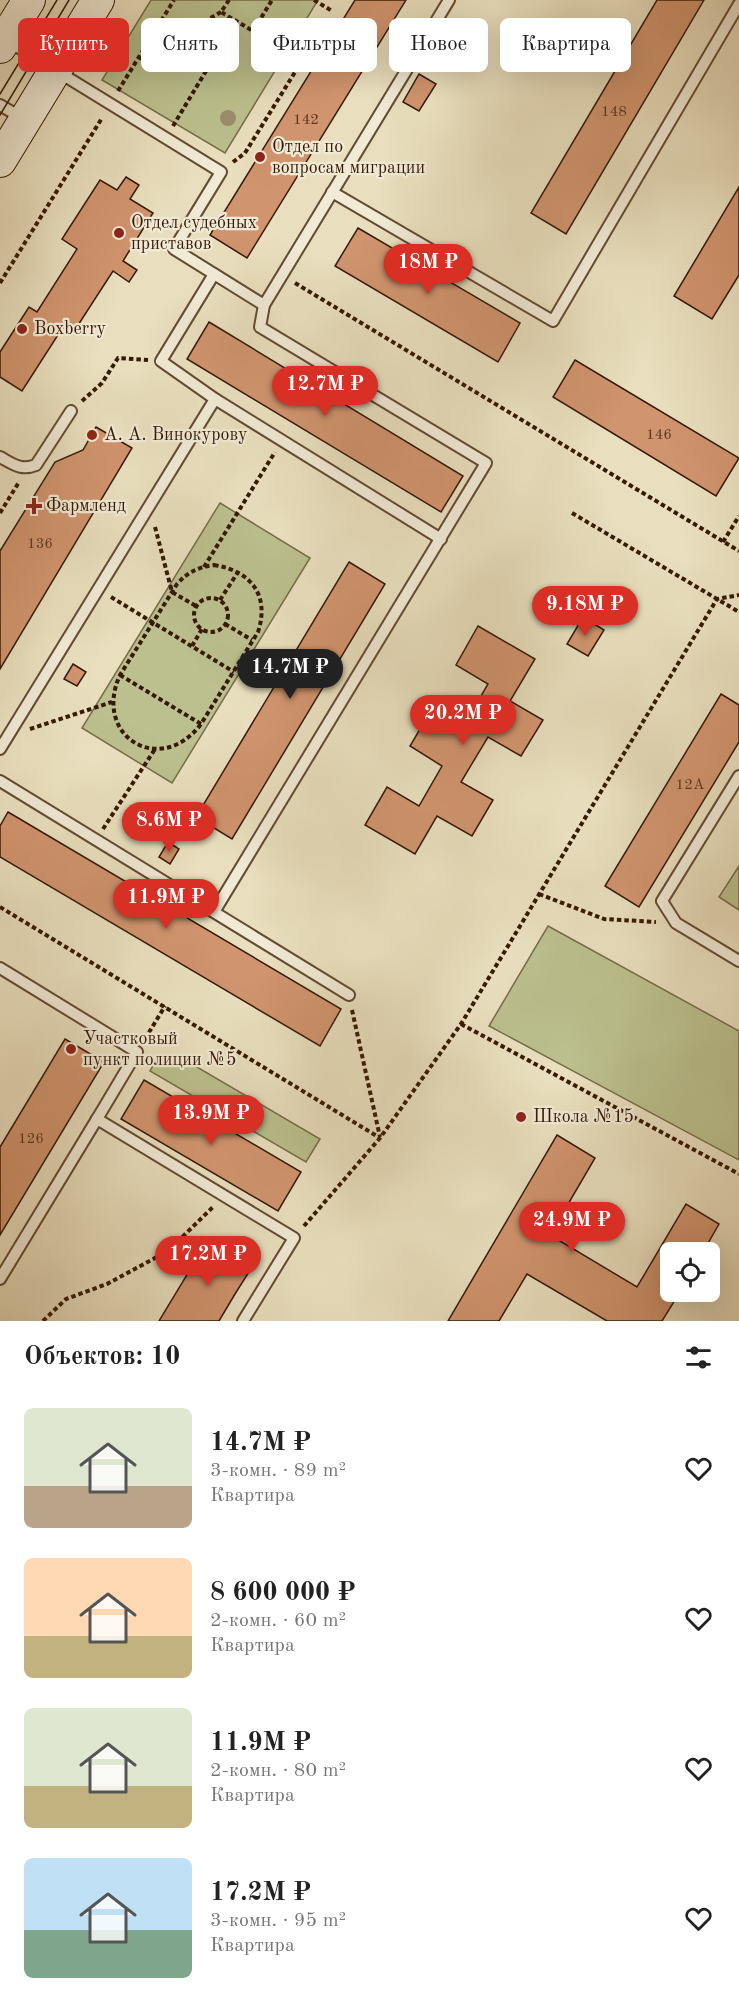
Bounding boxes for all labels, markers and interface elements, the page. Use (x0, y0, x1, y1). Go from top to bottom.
chip: Купить (18, 18, 129, 72)
chip: Снять (141, 18, 239, 72)
chip: Фильтры (251, 18, 377, 72)
chip: Новое (389, 18, 488, 72)
chip: Квартира (500, 18, 631, 72)
house number: 148 (601, 105, 627, 120)
house number: 142 (293, 113, 319, 128)
place label: Отдел по вопросам миграции (272, 138, 425, 177)
marker: Отдел по вопросам миграции (253, 150, 267, 164)
place label: Отдел судебных приставов (131, 214, 257, 253)
marker: Отдел судебных приставов (112, 226, 126, 240)
pin: 18M ₽ (386, 244, 470, 295)
text: 18M ₽ (398, 253, 458, 273)
place label: Boxberry (34, 320, 107, 338)
marker: Boxberry (15, 322, 29, 336)
pin: 12.7M ₽ (270, 366, 380, 417)
text: 12.7M ₽ (286, 375, 364, 395)
place label: А. А. Винокурову (104, 426, 248, 444)
marker: А. А. Винокурову (85, 428, 99, 442)
house number: 146 (646, 428, 672, 443)
place label: Фармленд (46, 497, 126, 515)
marker: Фармленд (27, 499, 41, 513)
house number: 136 (27, 537, 53, 552)
pin: 9.18M ₽ (530, 586, 640, 637)
text: 9.18M ₽ (546, 595, 624, 615)
pin: 14.7M ₽ (235, 649, 345, 700)
text: 14.7M ₽ (251, 658, 329, 678)
pin: 20.2M ₽ (408, 695, 518, 746)
text: 20.2M ₽ (424, 704, 502, 724)
house number: 12А (676, 778, 705, 793)
pin: 8.6M ₽ (120, 802, 218, 853)
text: 8.6M ₽ (136, 811, 202, 831)
pin: 11.9M ₽ (111, 879, 221, 930)
text: 11.9M ₽ (127, 888, 205, 908)
place label: Участковый пункт полиции №5 (83, 1030, 236, 1069)
marker: Участковый пункт полиции №5 (64, 1042, 78, 1056)
pin: 13.9M ₽ (156, 1095, 266, 1146)
text: 13.9M ₽ (172, 1104, 250, 1124)
place label: Школа №15 (533, 1108, 634, 1126)
marker: Школа №15 (514, 1110, 528, 1124)
house number: 126 (18, 1132, 44, 1147)
pin: 24.9M ₽ (517, 1202, 627, 1253)
text: 24.9M ₽ (533, 1211, 611, 1231)
pin: 17.2M ₽ (153, 1236, 263, 1287)
map controls (660, 1242, 720, 1302)
button: locate (660, 1242, 720, 1302)
text: 17.2M ₽ (169, 1245, 247, 1265)
icon: filters (682, 1341, 715, 1374)
text: Объектов: 10 (24, 1344, 180, 1370)
text: 14.7M ₽ (210, 1430, 311, 1456)
icon: home (72, 1432, 144, 1504)
icon: heart (682, 1452, 715, 1485)
text: 3-комн. · 89 m² (210, 1461, 346, 1481)
text: Квартира (210, 1486, 295, 1506)
text: 8 600 000 ₽ (210, 1580, 356, 1606)
icon: home (72, 1582, 144, 1654)
icon: heart (682, 1602, 715, 1635)
text: 2-комн. · 60 m² (210, 1611, 346, 1631)
text: Квартира (210, 1636, 295, 1656)
text: 11.9M ₽ (210, 1730, 311, 1756)
icon: home (72, 1732, 144, 1804)
icon: heart (682, 1752, 715, 1785)
text: 2-комн. · 80 m² (210, 1761, 346, 1781)
text: Квартира (210, 1786, 295, 1806)
text: 17.2M ₽ (210, 1880, 311, 1906)
icon: home (72, 1882, 144, 1954)
icon: heart (682, 1902, 715, 1935)
text: 3-комн. · 95 m² (210, 1911, 346, 1931)
text: Квартира (210, 1936, 295, 1956)

